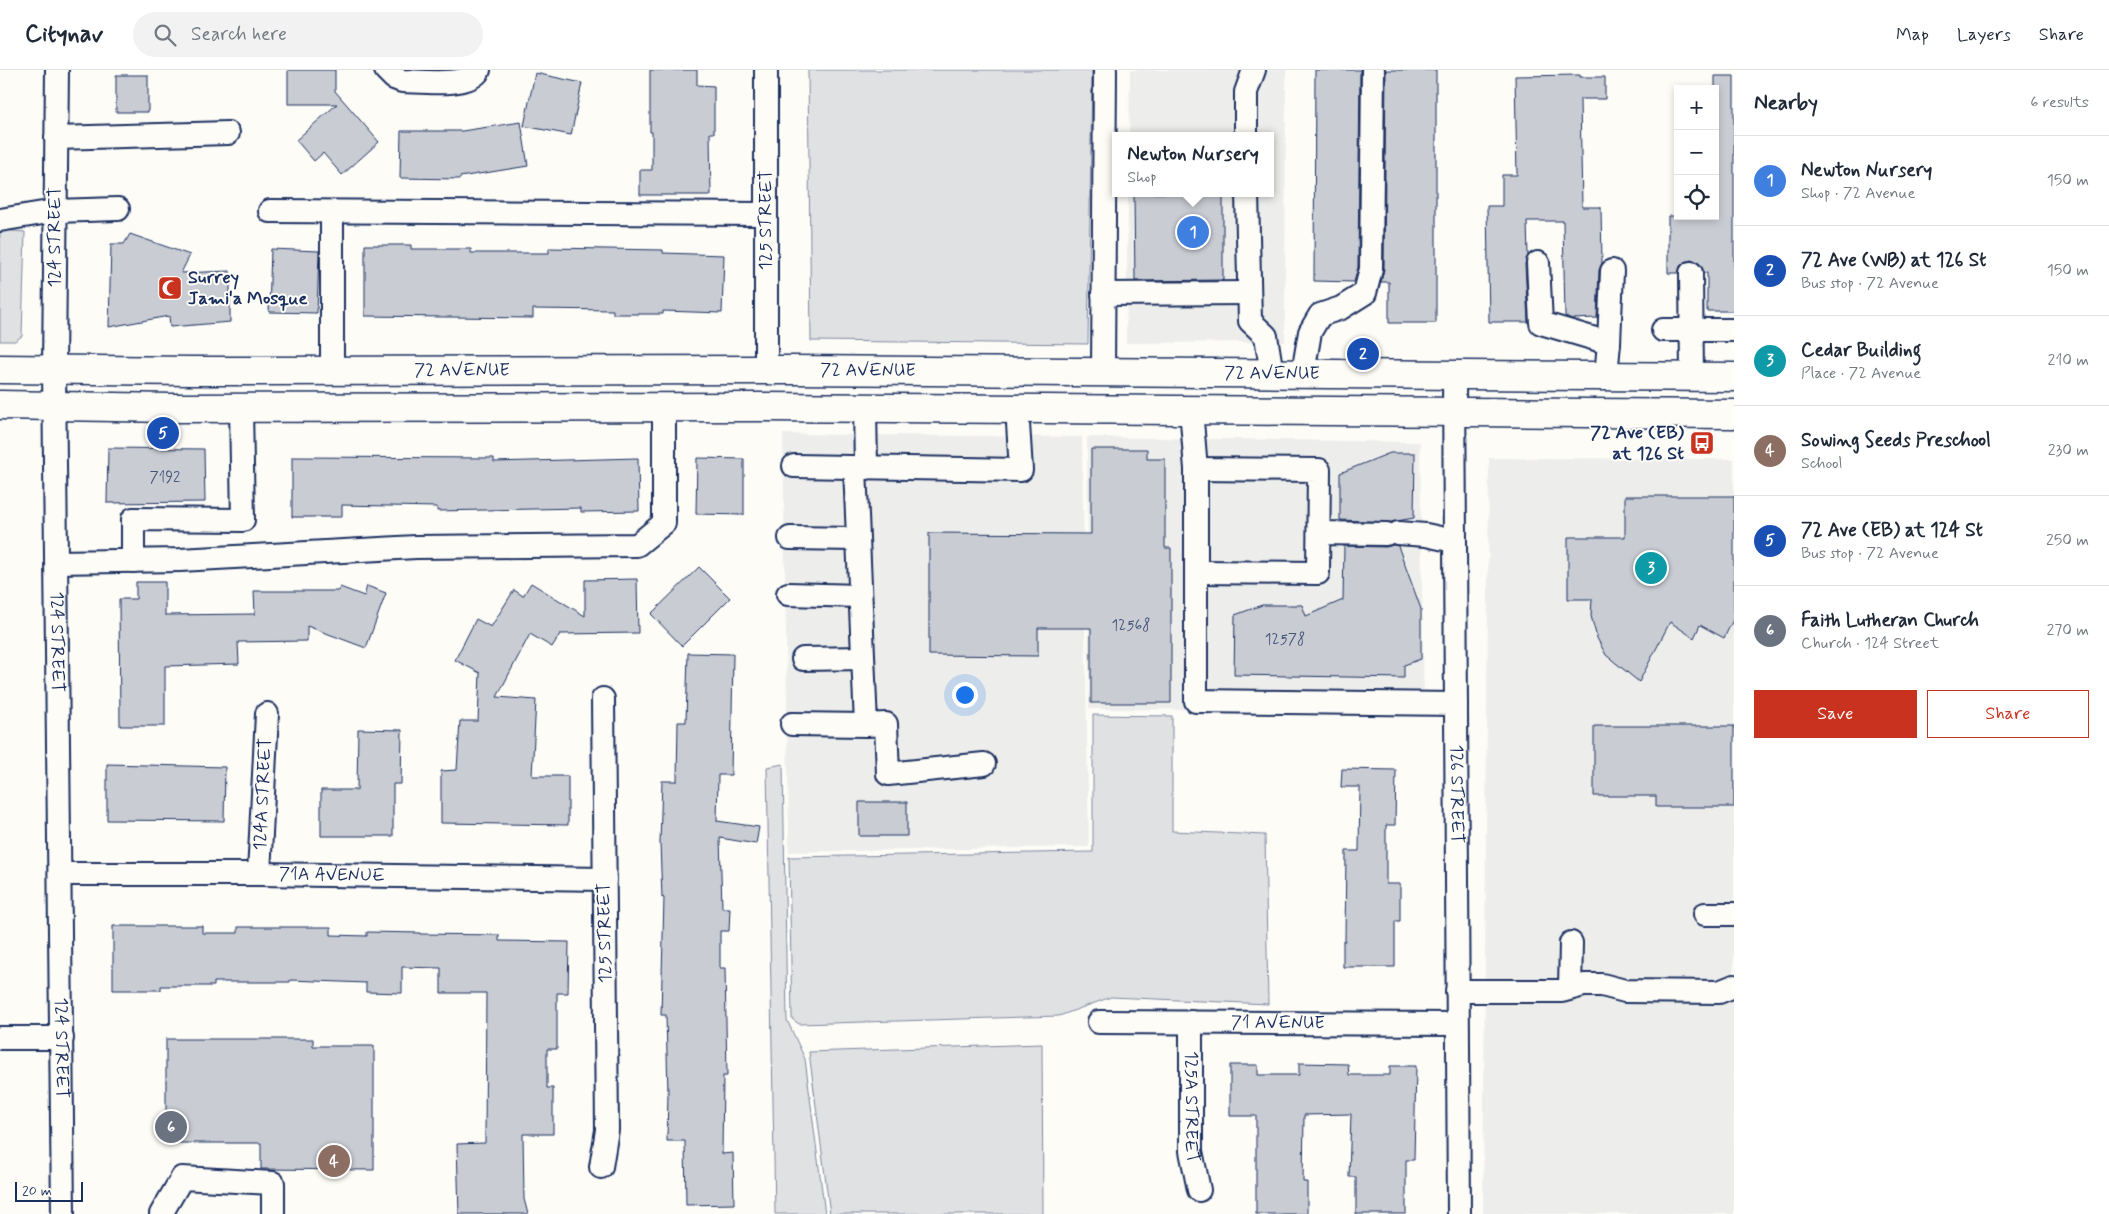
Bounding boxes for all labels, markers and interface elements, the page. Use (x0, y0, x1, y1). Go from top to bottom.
search box (133, 12, 483, 57)
text: Citynav (25, 19, 103, 50)
icon: search (151, 21, 179, 49)
text: Search here (191, 22, 287, 47)
text: Map (1896, 23, 1929, 47)
text: Layers (1957, 23, 2011, 47)
text: Share (2039, 23, 2084, 47)
map controls (1674, 85, 1719, 220)
button: + (1674, 85, 1719, 130)
text: Nearby (1754, 89, 1818, 117)
text: 6 results (2030, 92, 2089, 113)
button: − (1674, 130, 1719, 175)
popup (1112, 132, 1274, 197)
text: Newton Nursery (1127, 142, 1259, 167)
text: Newton Nursery (1801, 158, 1932, 183)
text: Shop (1127, 167, 1157, 188)
street label: 125 STREET (754, 170, 778, 270)
text: 1 (1766, 170, 1774, 191)
text: 150 m (2047, 170, 2089, 191)
button: locate (1674, 175, 1719, 220)
text: Shop · 72 Avenue (1801, 183, 1915, 204)
street label: 124 STREET (43, 187, 67, 287)
pin: 1 (1177, 213, 1209, 251)
text: 72 Ave (WB) at 126 St (1801, 248, 1986, 273)
text: 2 (1766, 260, 1774, 281)
text: 150 m (2047, 260, 2089, 281)
place label: Surrey Jami'a Mosque (188, 266, 307, 311)
text: Bus stop · 72 Avenue (1801, 273, 1939, 294)
mosque icon: Surrey Jami'a Mosque (157, 275, 183, 301)
pin: 2 (1347, 335, 1379, 373)
text: Cedar Building (1801, 338, 1921, 363)
text: 3 (1766, 350, 1774, 371)
text: 210 m (2048, 350, 2089, 371)
street label: 72 AVENUE (414, 358, 510, 383)
street label: 72 AVENUE (820, 358, 916, 383)
street label: 72 AVENUE (1224, 361, 1320, 386)
text: Place · 72 Avenue (1801, 363, 1921, 384)
pin: 5 (147, 414, 179, 452)
place label: 72 Ave (EB) at 126 St (1590, 421, 1685, 466)
text: Sowing Seeds Preschool (1801, 428, 1991, 453)
bus stop icon: 72 Ave (EB) at 126 St (1689, 430, 1715, 456)
text: 4 (1765, 440, 1775, 461)
text: 230 m (2048, 440, 2089, 461)
text: School (1801, 453, 1842, 474)
house number: 7192 (150, 468, 180, 488)
text: 72 Ave (EB) at 124 St (1801, 518, 1983, 543)
text: 5 (1765, 530, 1775, 551)
text: 250 m (2046, 530, 2089, 551)
text: Bus stop · 72 Avenue (1801, 543, 1939, 564)
pin: 3 (1635, 549, 1667, 587)
street label: 124 STREET (44, 591, 69, 693)
text: Faith Lutheran Church (1801, 608, 1979, 633)
house number: 12568 (1112, 616, 1150, 636)
text: 6 (1766, 620, 1774, 641)
text: 270 m (2046, 620, 2089, 641)
house number: 12578 (1265, 630, 1305, 650)
text: Church · 124 Street (1801, 633, 1939, 654)
your location (952, 682, 978, 708)
button: Save (1754, 690, 1917, 738)
button: Share (1927, 690, 2089, 738)
street label: 124A STREET (248, 737, 278, 851)
street label: 126 STREET (1444, 745, 1469, 843)
street label: 71A AVENUE (279, 862, 385, 888)
street label: 125 STREET (592, 883, 618, 983)
street label: 124 STREET (49, 997, 74, 1099)
street label: 71 AVENUE (1231, 1011, 1325, 1035)
street label: 125A STREET (1179, 1051, 1205, 1165)
pin: 6 (155, 1108, 187, 1146)
pin: 4 (318, 1142, 350, 1180)
scale bar (15, 1179, 82, 1202)
text: 20 m (22, 1182, 52, 1200)

